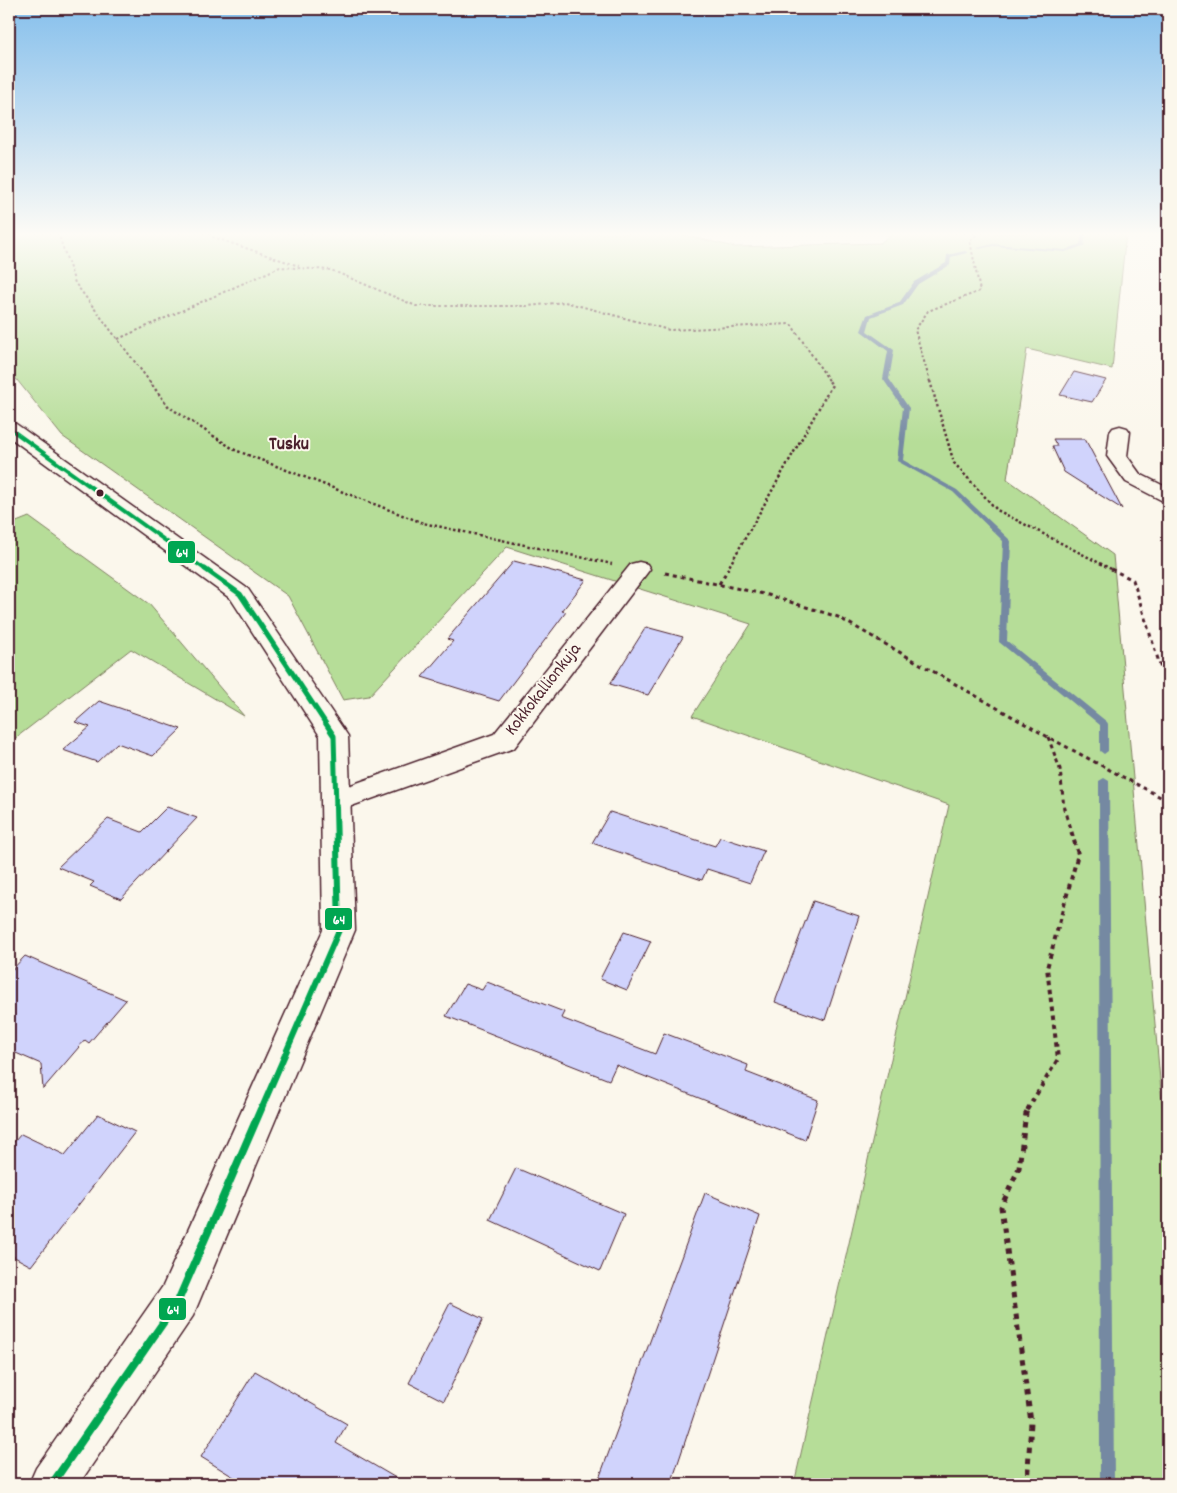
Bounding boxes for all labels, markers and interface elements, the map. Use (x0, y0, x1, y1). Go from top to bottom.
district label: Tusku (269, 432, 309, 459)
unlabelled marker (95, 488, 105, 498)
line badge: 64 (167, 540, 196, 564)
text: 64 (176, 544, 189, 564)
street label: Kokkokallionkuja (500, 638, 588, 742)
line badge: 64 (324, 907, 353, 931)
text: 64 (333, 911, 346, 931)
line badge: 64 (158, 1297, 187, 1321)
text: 64 (167, 1301, 180, 1321)

